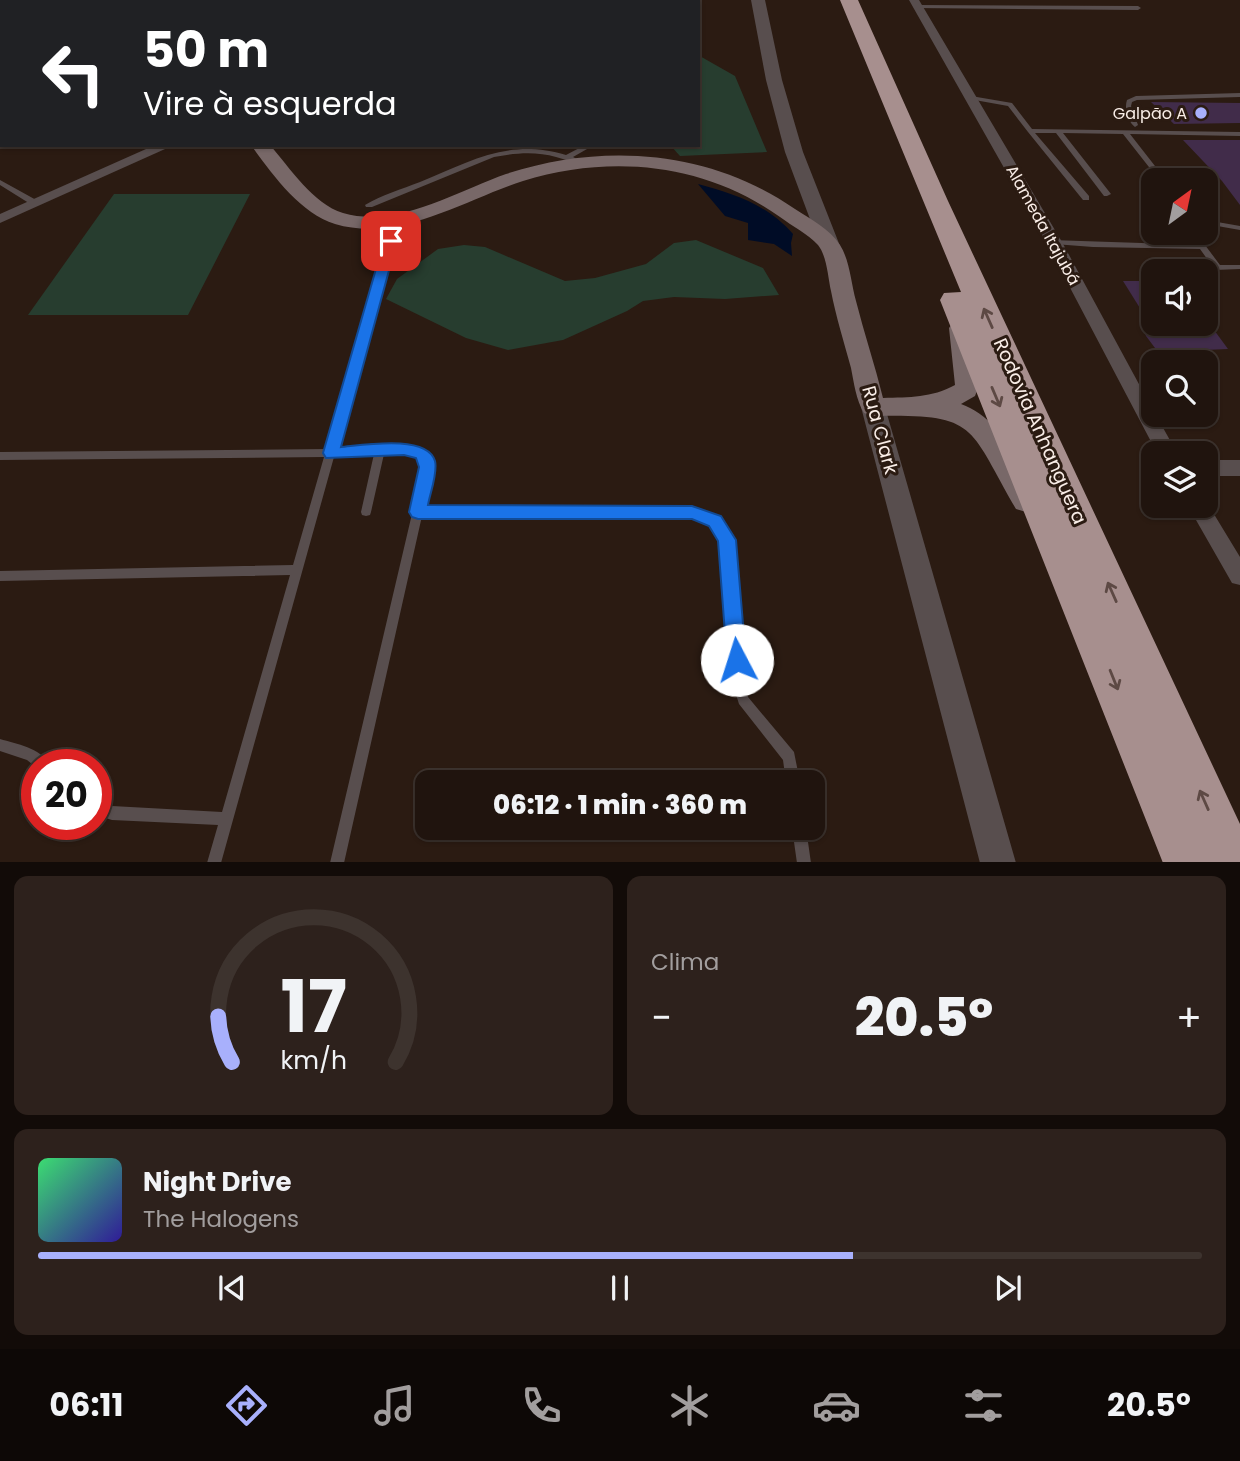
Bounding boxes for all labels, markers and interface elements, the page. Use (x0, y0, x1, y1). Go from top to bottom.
text: 50 m (143, 16, 269, 84)
icon: left (28, 28, 119, 119)
text: Vire à esquerda (143, 81, 397, 126)
place label: Galpão A (1113, 102, 1187, 125)
marker: Galpão A (1193, 105, 1209, 121)
street label: Alameda Itajubá (1000, 161, 1086, 289)
north arrow (1141, 168, 1218, 245)
map controls (1141, 168, 1218, 518)
pin (361, 211, 421, 271)
icon: arrive (372, 222, 410, 260)
button: sound (1141, 259, 1218, 336)
one-way arrow (981, 307, 994, 329)
street label: Rodovia Anhanguera (987, 334, 1093, 528)
button: search (1141, 350, 1218, 427)
street label: Rua Clark (855, 383, 905, 478)
one-way arrow (990, 386, 1003, 408)
button: layers (1141, 441, 1218, 518)
one-way arrow (1105, 582, 1118, 603)
position arrow (700, 623, 774, 697)
one-way arrow (1108, 669, 1121, 690)
speed limit sign: 20 (21, 749, 112, 840)
text: 06:12 · 1 min · 360 m (493, 787, 747, 823)
one-way arrow (1197, 790, 1210, 811)
text: Clima (651, 946, 719, 978)
text: 17 (280, 956, 347, 1057)
text: 20.5° (855, 981, 993, 1054)
text: − (651, 991, 672, 1044)
text: + (1176, 991, 1202, 1044)
text: km/h (280, 1042, 347, 1077)
text: Night Drive (143, 1164, 291, 1200)
text: The Halogens (143, 1203, 299, 1235)
icon: previous (213, 1269, 251, 1307)
icon: pause (601, 1269, 639, 1307)
icon: next (989, 1269, 1027, 1307)
icon: directions (222, 1381, 271, 1430)
icon: music (370, 1381, 419, 1430)
icon: phone (517, 1381, 566, 1430)
icon: climate (665, 1381, 714, 1430)
icon: car (812, 1381, 861, 1430)
icon: filters (959, 1381, 1008, 1430)
text: 06:11 (49, 1382, 124, 1427)
text: 20.5° (1107, 1382, 1191, 1427)

